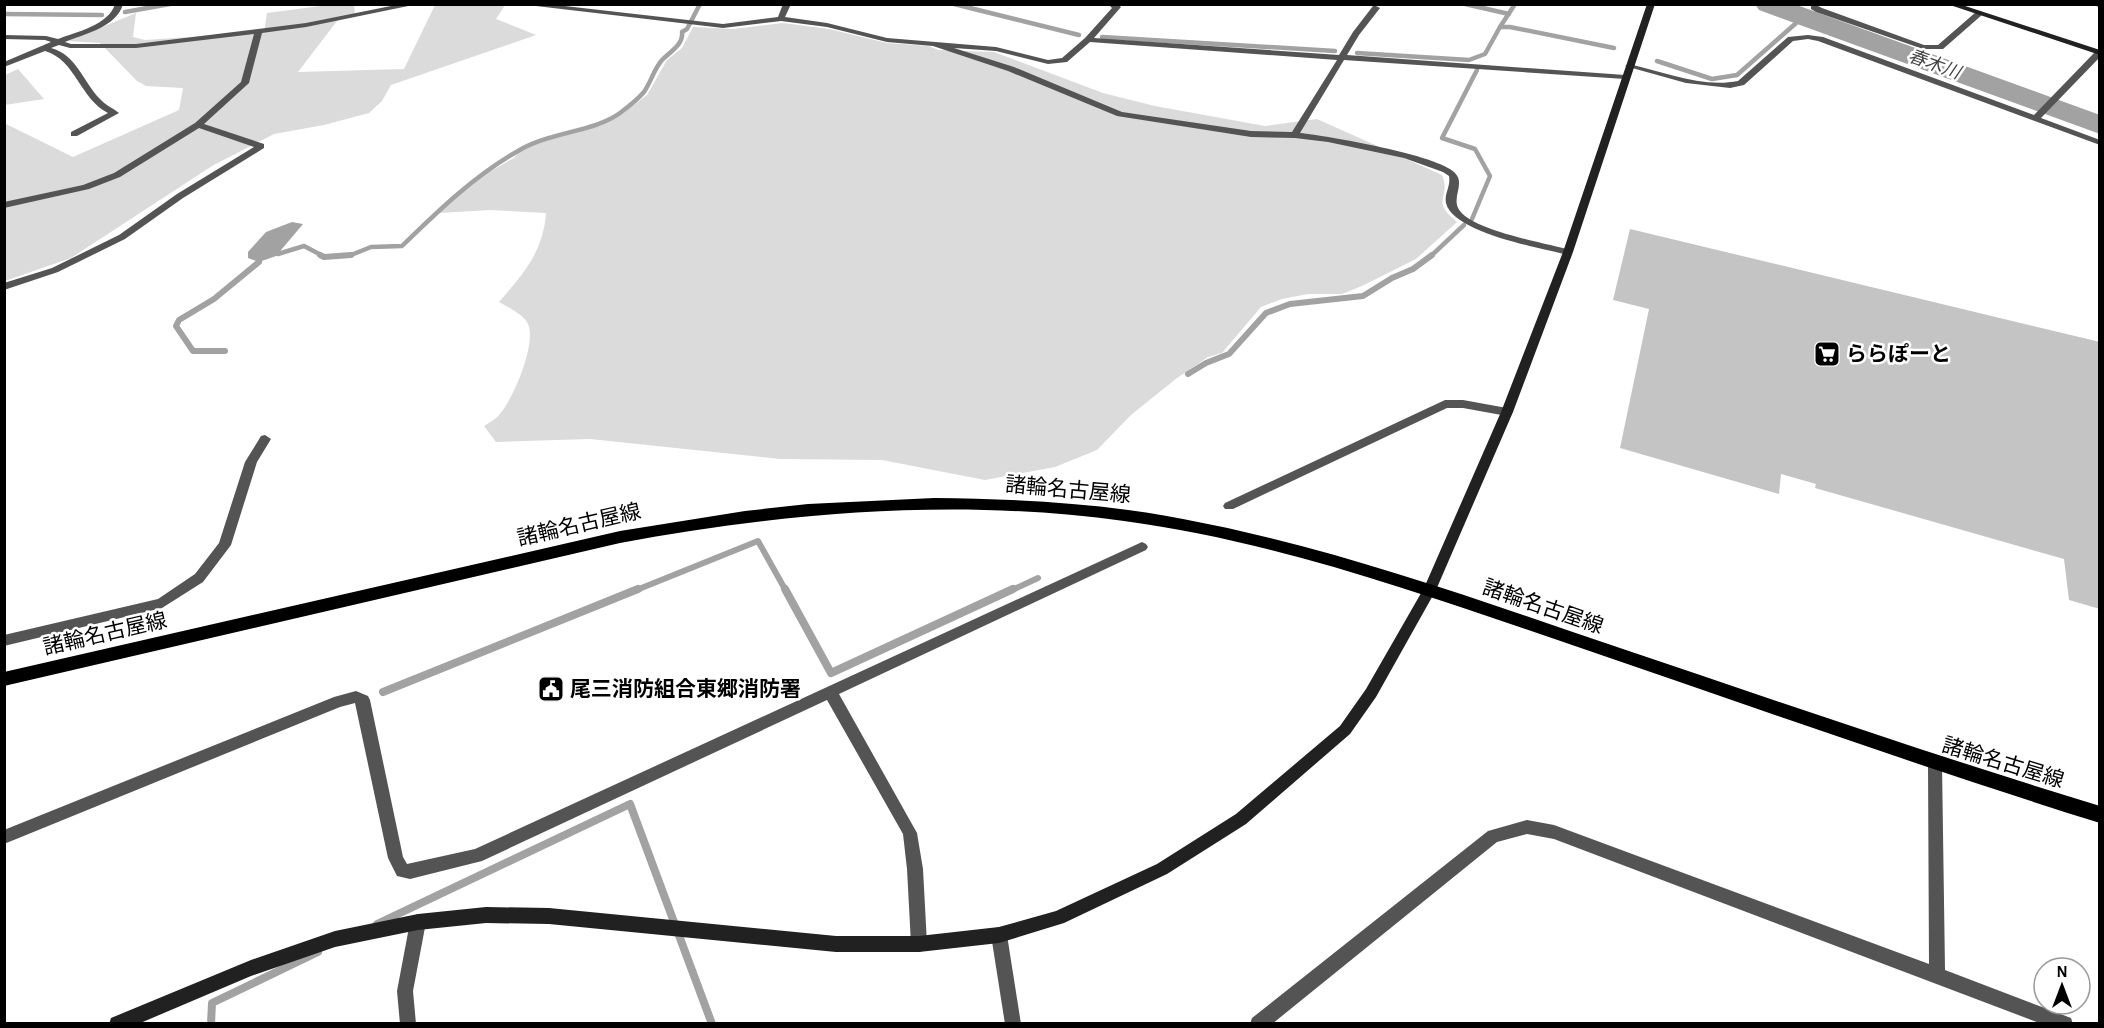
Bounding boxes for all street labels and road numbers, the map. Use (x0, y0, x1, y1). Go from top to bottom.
street label: 諸輪名古屋線 (1004, 473, 1132, 506)
street label: 諸輪名古屋線 (515, 500, 643, 549)
street label: 諸輪名古屋線 (1480, 576, 1606, 637)
street label: 諸輪名古屋線 (41, 609, 169, 658)
street label: 諸輪名古屋線 (1940, 734, 2067, 791)

